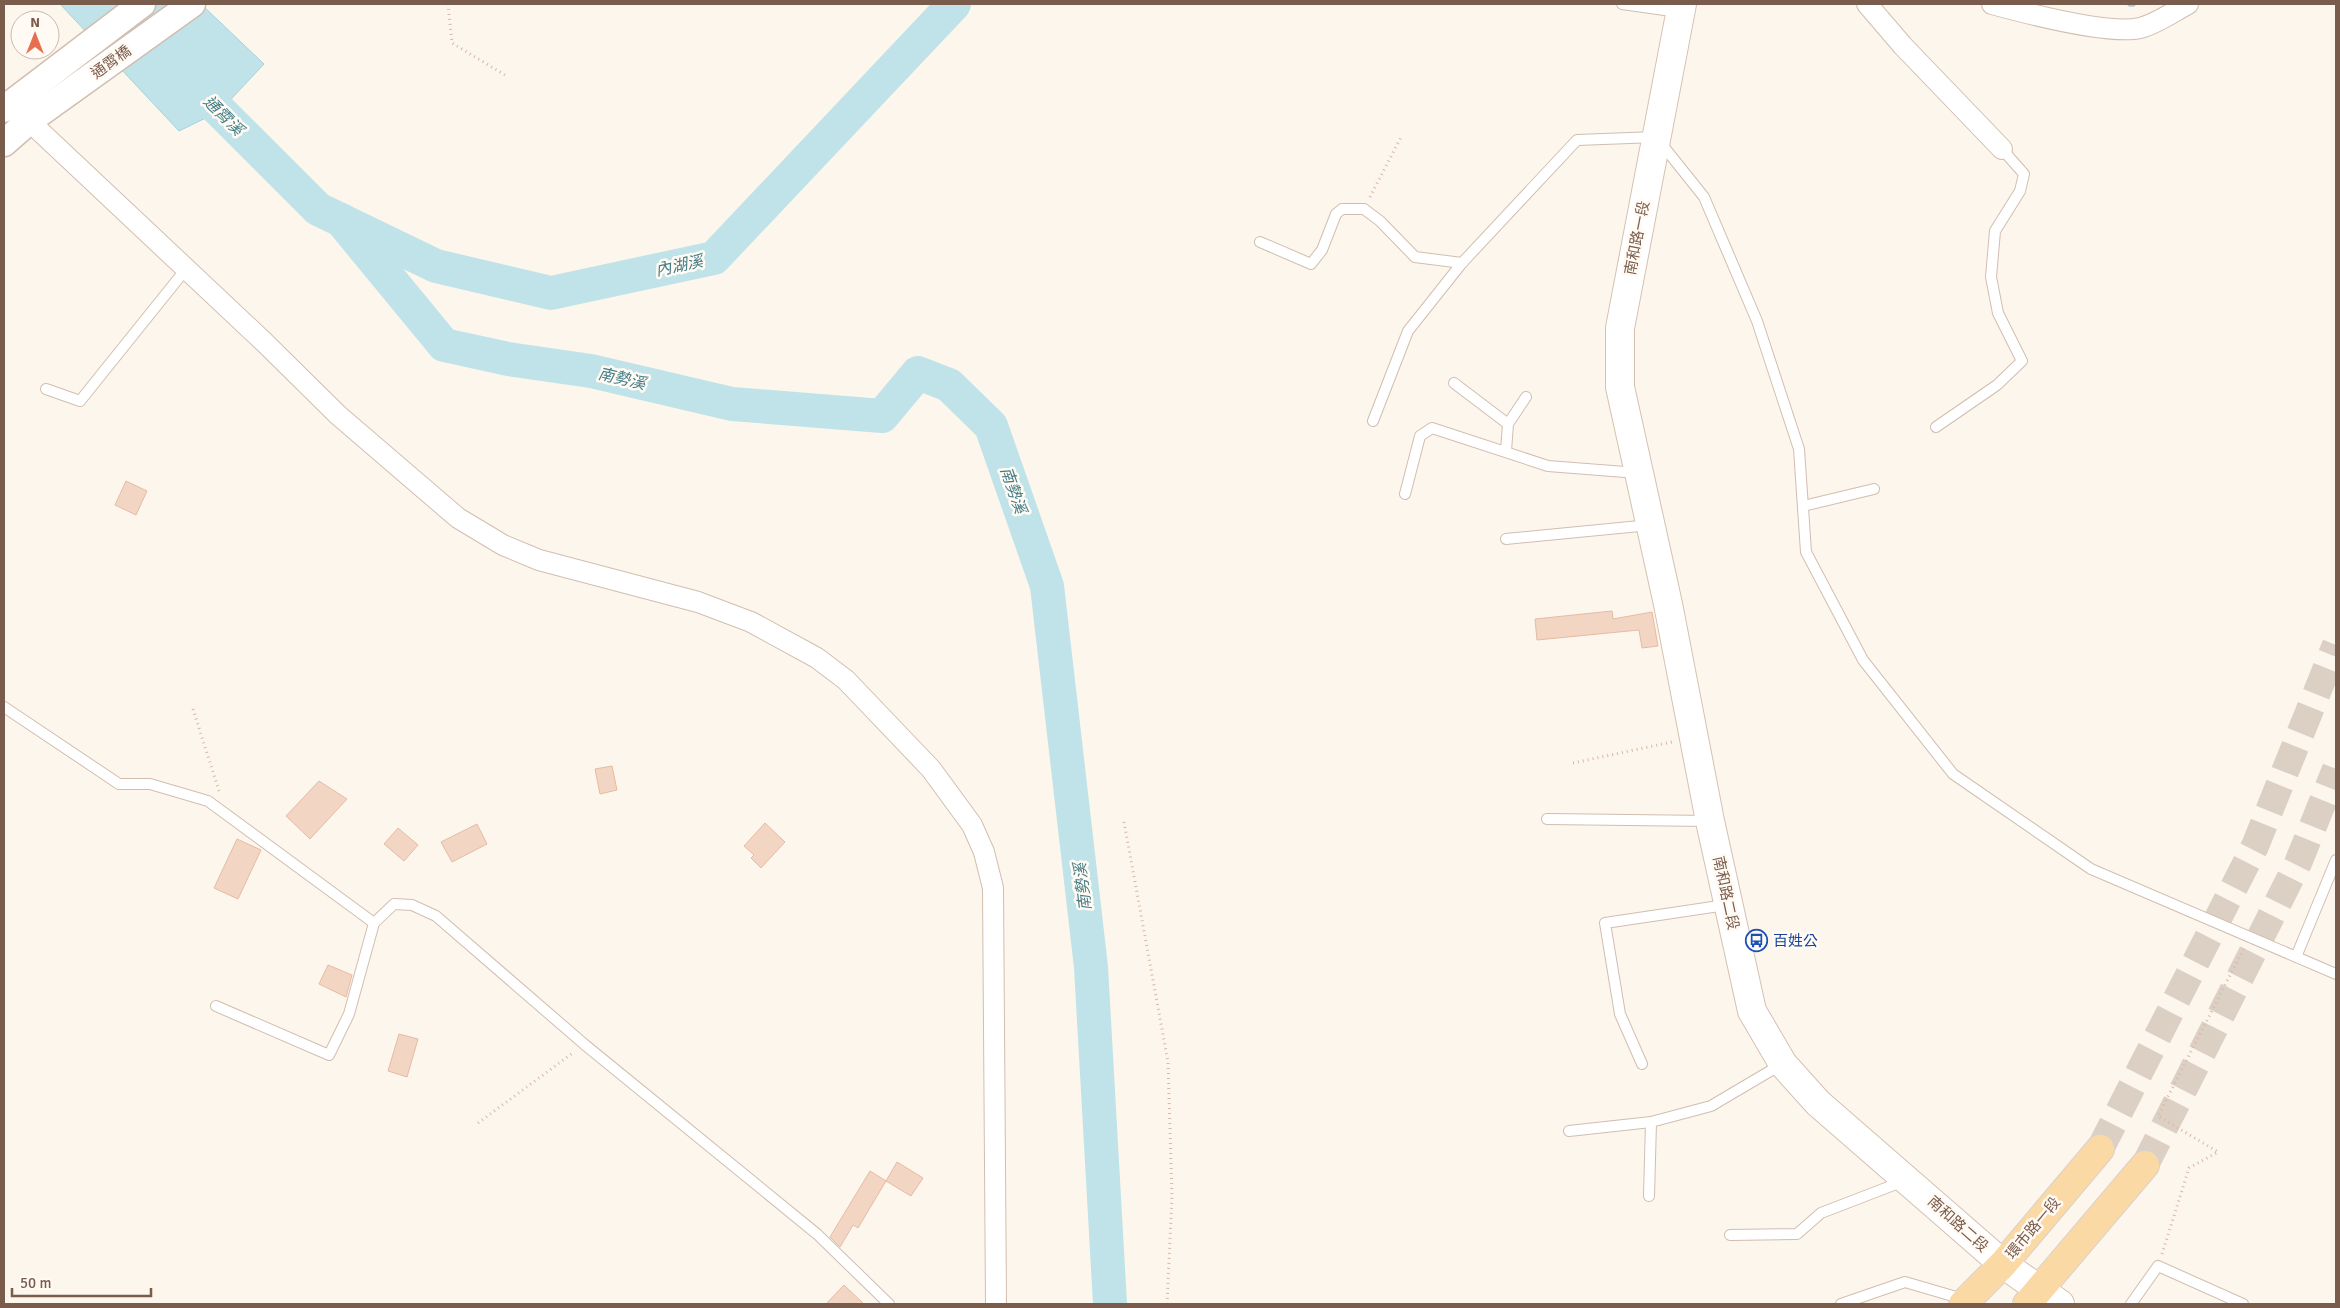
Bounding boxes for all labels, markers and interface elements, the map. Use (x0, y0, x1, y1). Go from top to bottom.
north arrow (10, 10, 60, 60)
text: N (30, 14, 40, 31)
street label: 通霄橋 (88, 41, 134, 83)
water label: 通霄溪 (199, 92, 249, 141)
street label: 南和路一段 (1621, 199, 1653, 277)
water label: 內湖溪 (654, 251, 707, 281)
water label: 南勢溪 (596, 364, 649, 395)
water label: 南勢溪 (996, 464, 1031, 518)
street label: 南和路二段 (1709, 854, 1743, 932)
water label: 南勢溪 (1070, 860, 1096, 912)
bus stop icon: 百姓公 (1745, 929, 1769, 953)
place label: 百姓公 (1773, 932, 1818, 950)
street label: 南和路二段 (1924, 1192, 1992, 1256)
street label: 環市路一段 (2002, 1193, 2064, 1263)
scale bar (12, 1266, 151, 1298)
text: 50 m (20, 1274, 51, 1292)

